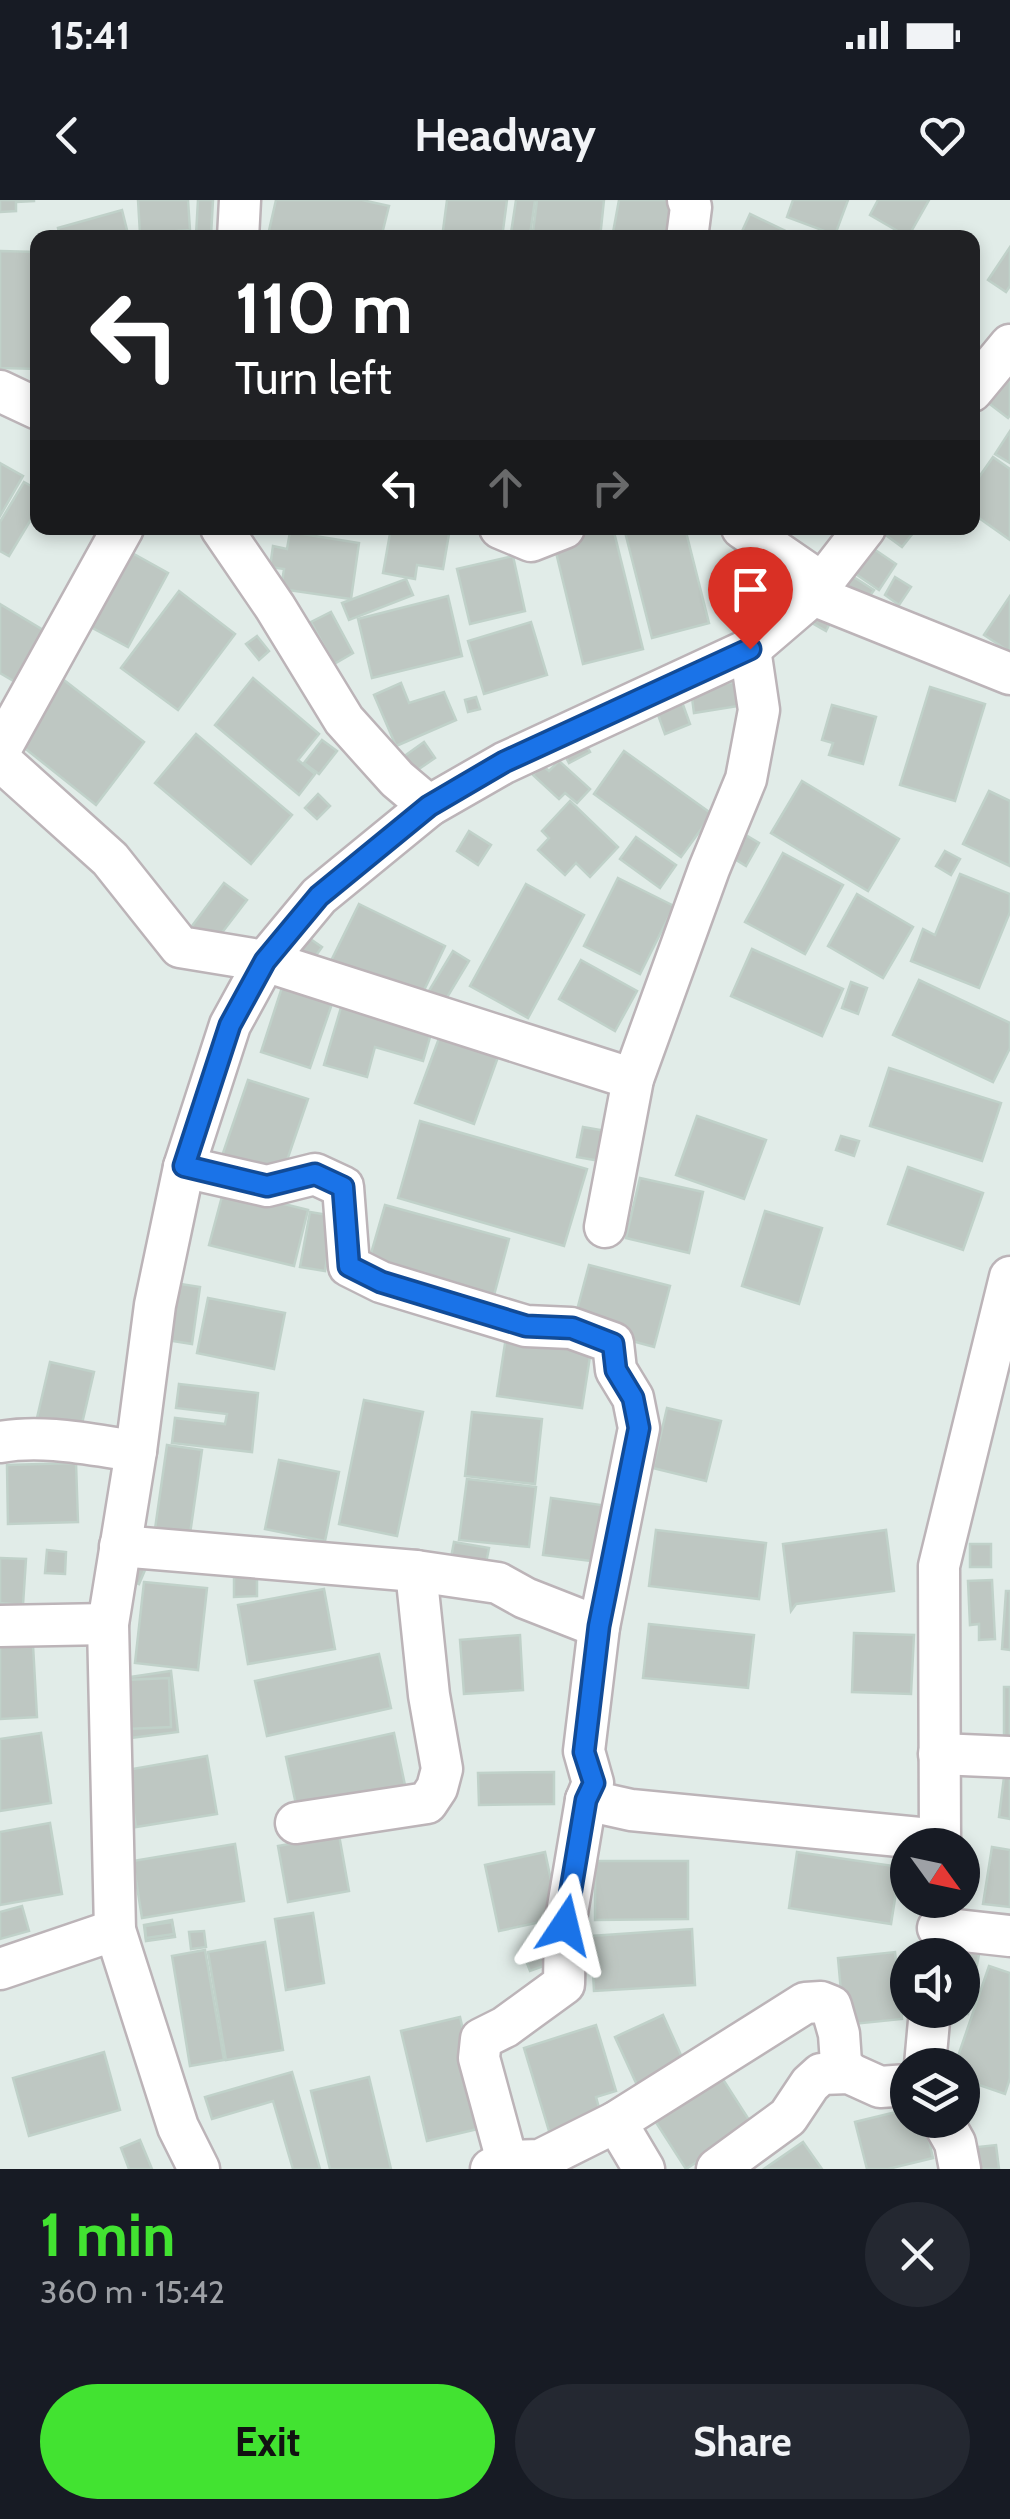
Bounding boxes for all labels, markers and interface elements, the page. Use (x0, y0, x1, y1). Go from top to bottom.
text: 15:41 (50, 12, 130, 59)
icon: back (40, 108, 95, 163)
text: Headway (414, 108, 596, 162)
icon: heart (915, 108, 970, 163)
text: 110 m (235, 265, 413, 351)
icon: left (70, 270, 200, 400)
text: Turn left (235, 351, 392, 405)
icon: left (373, 460, 428, 515)
icon: ahead (478, 460, 533, 515)
icon: right (583, 460, 638, 515)
pin (708, 547, 793, 650)
icon: arrive (723, 562, 778, 617)
north arrow (890, 1828, 980, 1918)
map controls (890, 1828, 980, 2138)
position arrow (513, 1873, 617, 1977)
button: sound (890, 1938, 980, 2028)
button: layers (890, 2048, 980, 2138)
text: 1 min (40, 2198, 175, 2271)
button: close (865, 2202, 970, 2307)
text: 360 m · 15:42 (40, 2272, 225, 2311)
button: Exit (40, 2384, 495, 2499)
button: Share (515, 2384, 970, 2499)

